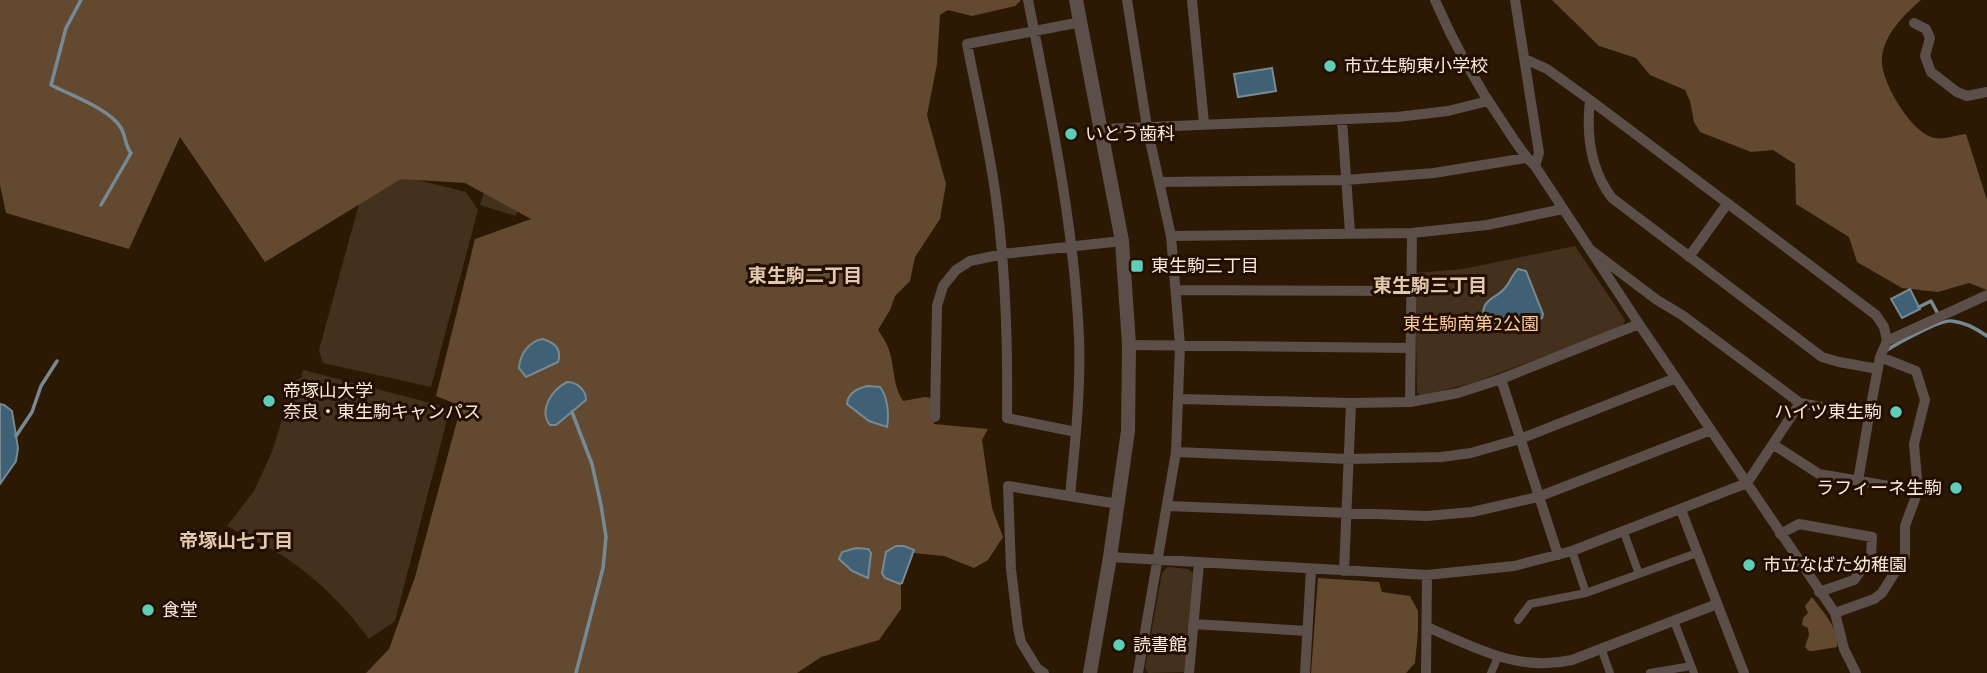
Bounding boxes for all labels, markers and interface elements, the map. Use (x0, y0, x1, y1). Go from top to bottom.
place label: 市立生駒東小学校 (1344, 54, 1488, 77)
marker: 市立生駒東小学校 (1322, 58, 1338, 74)
place label: いとう歯科 (1085, 122, 1175, 145)
marker: いとう歯科 (1063, 126, 1079, 142)
place label: 東生駒三丁目 (1151, 254, 1259, 277)
marker: 東生駒三丁目 (1129, 258, 1145, 274)
district label: 東生駒二丁目 (748, 263, 862, 287)
district label: 東生駒三丁目 (1373, 273, 1487, 297)
park label: 東生駒南第2公園 (1403, 312, 1539, 335)
place label: 帝塚山大学 奈良・東生駒キャンパス (283, 379, 481, 423)
marker: 帝塚山大学 奈良・東生駒キャンパス (261, 393, 277, 409)
place label: ハイツ東生駒 (1774, 400, 1882, 423)
marker: ハイツ東生駒 (1888, 404, 1904, 420)
place label: ラフィーネ生駒 (1816, 476, 1942, 499)
marker: ラフィーネ生駒 (1948, 480, 1964, 496)
district label: 帝塚山七丁目 (179, 528, 293, 552)
place label: 市立なばた幼稚園 (1763, 553, 1907, 576)
marker: 市立なばた幼稚園 (1741, 557, 1757, 573)
place label: 食堂 (162, 598, 198, 621)
marker: 食堂 (140, 602, 156, 618)
place label: 読書館 (1133, 633, 1187, 656)
marker: 読書館 (1111, 637, 1127, 653)

